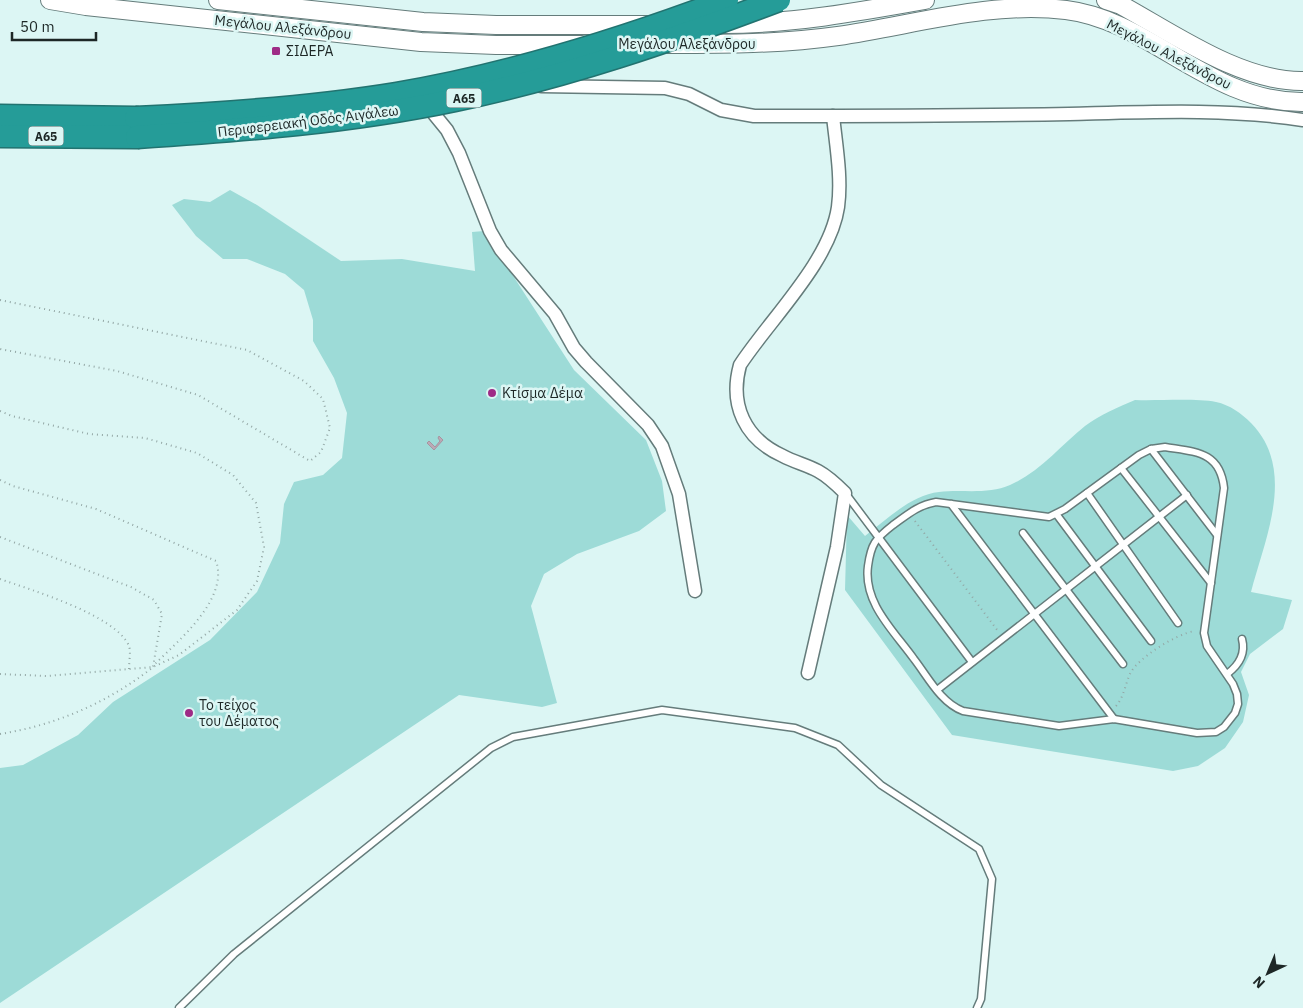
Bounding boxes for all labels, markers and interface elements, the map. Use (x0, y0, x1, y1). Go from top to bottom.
scale bar (12, 10, 96, 42)
street label: Μεγάλου Αλεξάνδρου (214, 11, 352, 43)
street label: Μεγάλου Αλεξάνδρου (1104, 15, 1234, 93)
text: 50 m (20, 17, 55, 36)
street label: Μεγάλου Αλεξάνδρου (618, 35, 756, 53)
place label: ΣΙΔΕΡΑ (286, 42, 334, 60)
marker: ΣΙΔΕΡΑ (270, 45, 282, 57)
road number: Α65 (446, 89, 482, 108)
street label: Περιφερειακή Οδός Αιγάλεω (217, 101, 399, 141)
road number: Α65 (28, 126, 64, 146)
place label: Κτίσμα Δέμα (502, 384, 583, 402)
marker: Κτίσμα Δέμα (486, 387, 498, 399)
place label: Το τείχος του Δέματος (199, 696, 279, 730)
marker: Το τείχος του Δέματος (183, 707, 195, 719)
north arrow (1243, 948, 1293, 998)
text: N (1249, 972, 1269, 992)

